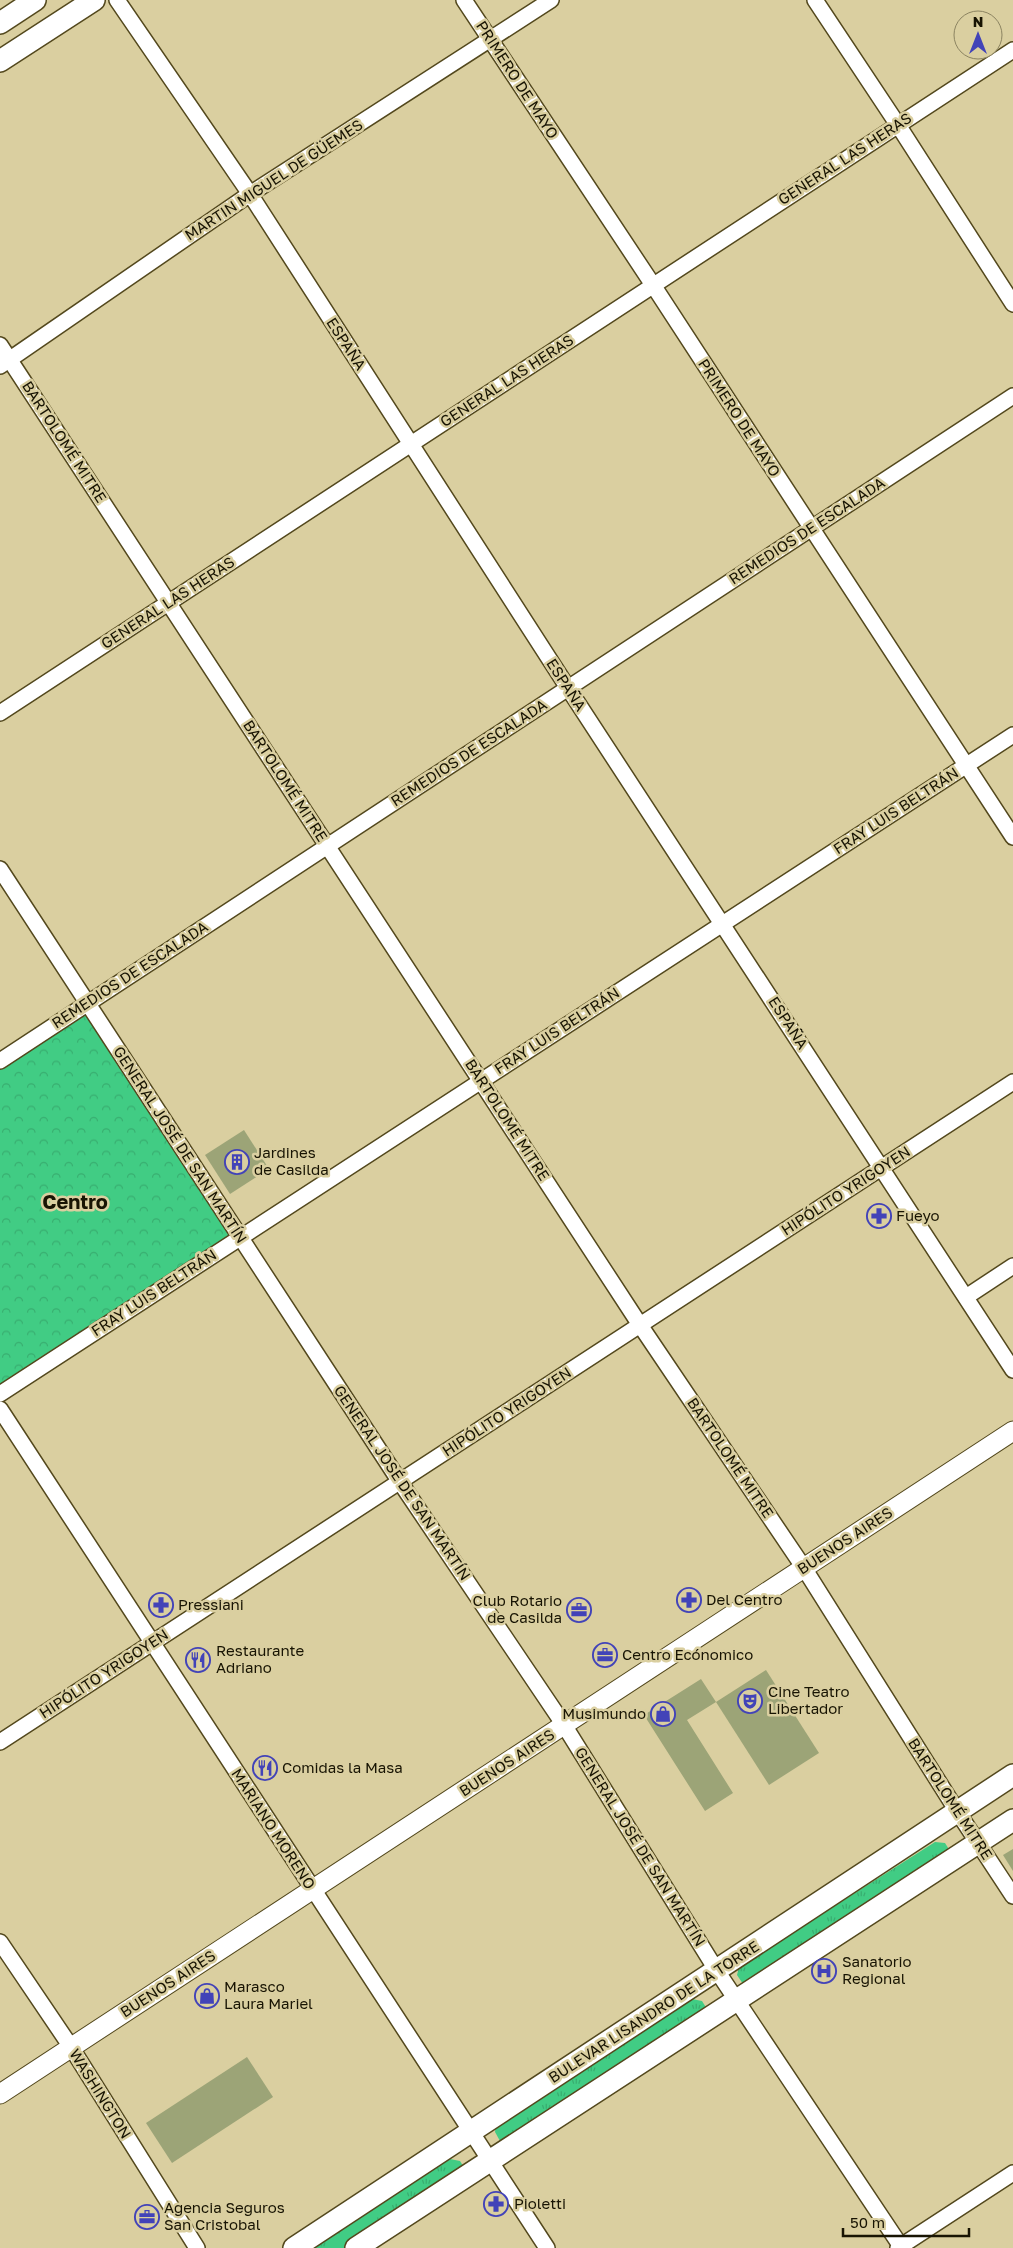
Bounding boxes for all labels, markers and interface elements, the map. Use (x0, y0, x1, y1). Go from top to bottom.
north arrow (953, 10, 1003, 60)
text: N (973, 13, 983, 30)
street label: PRIMERO DE MAYO (473, 17, 563, 142)
street label: GENERAL LAS HERAS (774, 108, 914, 208)
street label: MARTIN MIGUEL DE GÜEMES (181, 115, 366, 243)
street label: ESPAÑA (323, 314, 370, 373)
street label: GENERAL LAS HERAS (436, 330, 576, 430)
street label: PRIMERO DE MAYO (695, 355, 785, 480)
street label: BARTOLOMÉ MITRE (19, 377, 111, 506)
street label: REMEDIOS DE ESCALADA (725, 473, 888, 587)
street label: GENERAL LAS HERAS (97, 552, 237, 652)
street label: ESPAÑA (543, 655, 590, 714)
street label: REMEDIOS DE ESCALADA (387, 695, 550, 809)
street label: BARTOLOMÉ MITRE (240, 716, 332, 845)
street label: FRAY LUIS BELTRÁN (829, 763, 961, 857)
street label: REMEDIOS DE ESCALADA (48, 917, 211, 1031)
street label: FRAY LUIS BELTRÁN (490, 983, 622, 1077)
street label: ESPAÑA (765, 993, 812, 1052)
street label: GENERAL JOSÉ DE SAN MARTÍN (110, 1043, 251, 1246)
street label: BARTOLOMÉ MITRE (462, 1055, 554, 1184)
street label: HIPÓLITO YRIGOYEN (778, 1142, 913, 1239)
place label: Jardines de Casilda (254, 1143, 329, 1178)
building icon: Jardines de Casilda (224, 1149, 250, 1175)
district label: Centro (42, 1189, 108, 1213)
pharmacy icon: Fueyo (866, 1203, 892, 1229)
place label: Fueyo (896, 1206, 940, 1224)
street label: FRAY LUIS BELTRÁN (87, 1245, 219, 1339)
street label: HIPÓLITO YRIGOYEN (439, 1363, 574, 1460)
street label: GENERAL JOSÉ DE SAN MARTÍN (331, 1382, 475, 1583)
street label: BARTOLOMÉ MITRE (684, 1394, 778, 1521)
street label: BUENOS AIRES (794, 1503, 895, 1578)
pharmacy icon: Del Centro (676, 1587, 702, 1613)
place label: Del Centro (706, 1590, 782, 1608)
place label: Club Rotario de Casilda (473, 1591, 562, 1626)
pharmacy icon: Pressiani (148, 1592, 174, 1618)
place label: Pressiani (178, 1595, 244, 1613)
office icon: Club Rotario de Casilda (566, 1597, 592, 1623)
street label: HIPÓLITO YRIGOYEN (36, 1625, 171, 1722)
place label: Restaurante Adriano (216, 1641, 305, 1676)
office icon: Centro Ecónomico (592, 1642, 618, 1668)
place label: Centro Ecónomico (622, 1645, 753, 1663)
restaurant icon: Restaurante Adriano (185, 1647, 211, 1673)
place label: Cine Teatro Libertador (768, 1682, 850, 1717)
theatre icon: Cine Teatro Libertador (737, 1688, 763, 1714)
shop icon: Musimundo (650, 1701, 676, 1727)
place label: Musimundo (562, 1704, 646, 1722)
street label: BUENOS AIRES (456, 1725, 557, 1800)
street label: BARTOLOMÉ MITRE (905, 1734, 997, 1863)
street label: GENERAL JOSÉ DE SAN MARTÍN (572, 1744, 710, 1949)
restaurant icon: Comidas la Masa (252, 1755, 278, 1781)
place label: Comidas la Masa (282, 1758, 403, 1776)
street label: MARIANO MORENO (228, 1765, 320, 1892)
street label: BULEVAR LISANDRO DE LA TORRE (545, 1936, 762, 2086)
street label: BUENOS AIRES (117, 1946, 218, 2021)
place label: Sanatorio Regional (842, 1952, 912, 1987)
hospital icon: Sanatorio Regional (811, 1958, 837, 1984)
place label: Marasco Laura Mariel (224, 1977, 313, 2012)
shop icon: Marasco Laura Mariel (194, 1983, 220, 2009)
street label: WASHINGTON (66, 2045, 136, 2142)
pharmacy icon: Pioletti (483, 2191, 509, 2217)
place label: Pioletti (514, 2194, 566, 2212)
place label: Agencia Seguros San Cristobal (164, 2198, 285, 2233)
office icon: Agencia Seguros San Cristobal (134, 2204, 160, 2230)
scale bar (843, 2206, 969, 2238)
text: 50 m (850, 2213, 885, 2231)

